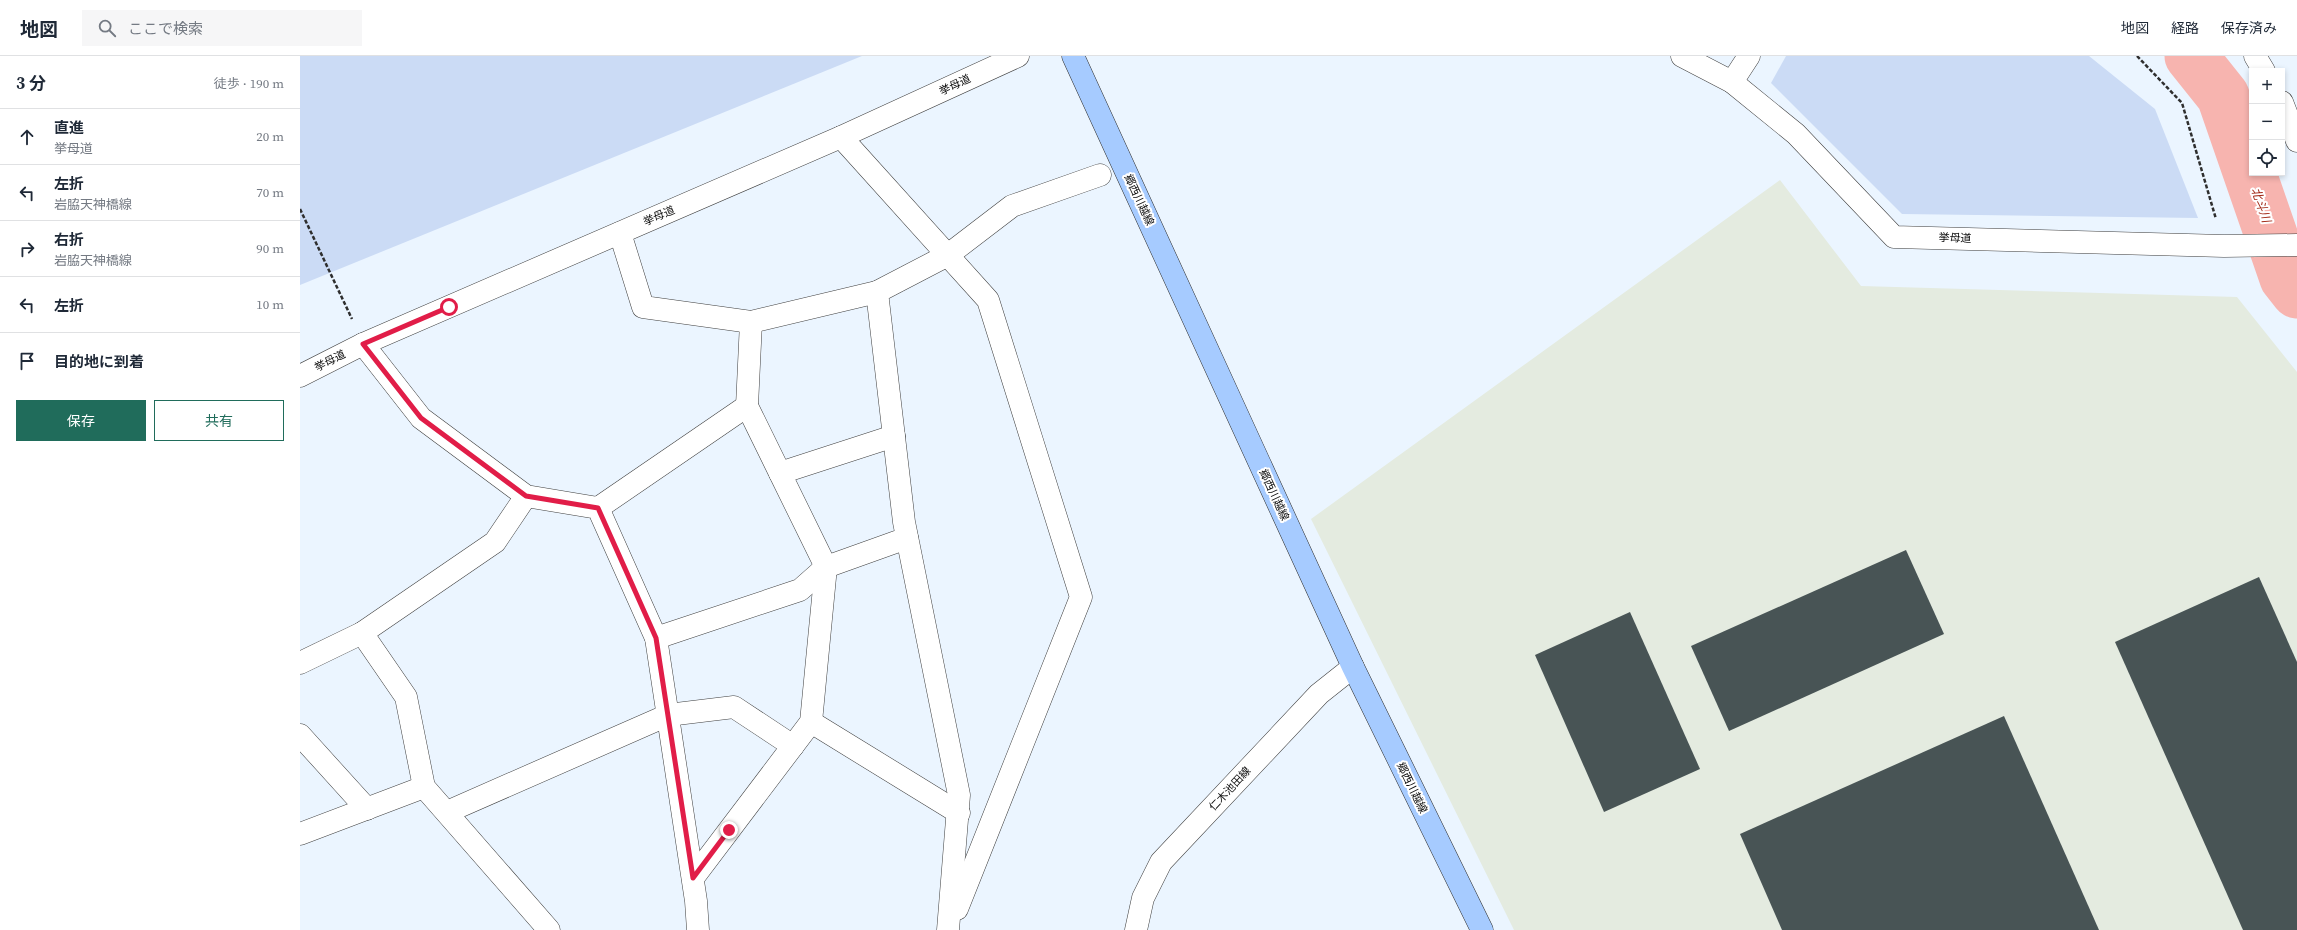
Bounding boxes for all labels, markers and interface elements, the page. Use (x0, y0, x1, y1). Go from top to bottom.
search box (82, 10, 362, 46)
text: 地図 (20, 16, 58, 42)
icon: search (96, 17, 118, 39)
text: ここで検索 (128, 18, 203, 39)
text: 地図 (2121, 18, 2149, 38)
text: 経路 (2171, 18, 2199, 38)
text: 保存済み (2221, 18, 2277, 38)
map controls (2249, 68, 2285, 176)
button: + (2249, 68, 2285, 104)
text: 3 分 (16, 71, 46, 95)
street label: 挙母道 (937, 71, 973, 99)
text: 徒歩 · 190 m (214, 75, 284, 92)
button: − (2249, 104, 2285, 140)
text: 直進 (54, 117, 84, 138)
icon: ahead (16, 126, 38, 148)
text: 20 m (256, 128, 284, 145)
text: 挙母道 (54, 140, 93, 157)
button: locate (2249, 140, 2285, 176)
street label: 郷西川越線 (1121, 172, 1157, 228)
text: 左折 (54, 173, 84, 194)
icon: left (16, 182, 38, 204)
text: 70 m (256, 184, 284, 201)
water label: 北斗川 (2248, 185, 2275, 227)
text: 岩脇天神橋線 (54, 196, 132, 213)
street label: 挙母道 (641, 203, 677, 229)
text: 右折 (54, 229, 84, 250)
street label: 挙母道 (1938, 230, 1972, 246)
icon: right (16, 238, 38, 260)
text: 90 m (256, 240, 284, 257)
text: 岩脇天神橋線 (54, 252, 132, 269)
icon: left (16, 294, 38, 316)
text: 左折 (54, 295, 84, 316)
text: 10 m (256, 296, 284, 313)
route start (440, 298, 458, 316)
street label: 挙母道 (312, 347, 348, 375)
icon: arrive (16, 350, 38, 372)
text: 目的地に到着 (54, 351, 144, 372)
button: 保存 (16, 400, 146, 441)
button: 共有 (154, 400, 284, 441)
street label: 郷西川越線 (1256, 467, 1292, 523)
street label: 郷西川越線 (1393, 760, 1431, 816)
street label: 仁木池田線 (1206, 764, 1254, 814)
route end (720, 821, 738, 839)

